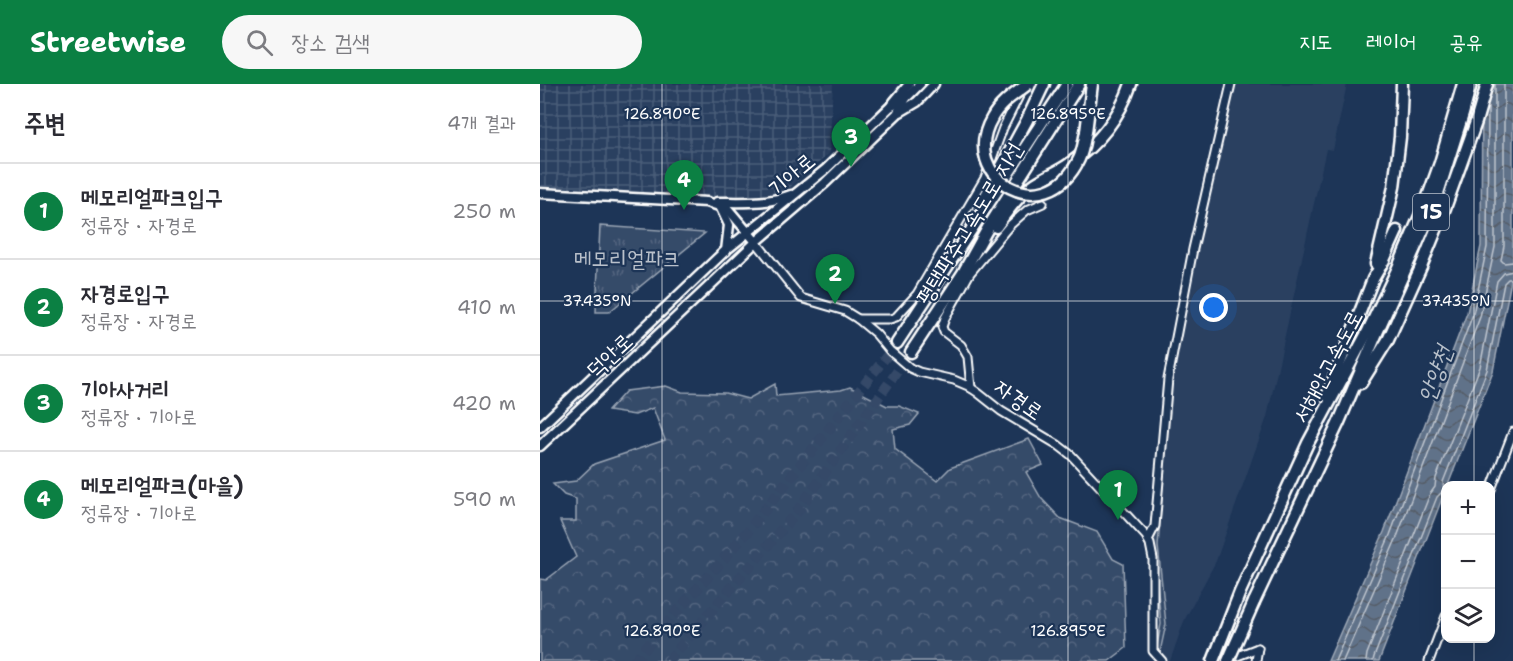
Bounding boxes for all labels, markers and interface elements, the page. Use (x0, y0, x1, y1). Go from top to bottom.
search box (222, 15, 642, 69)
text: Streetwise (30, 23, 186, 61)
icon: search (243, 26, 276, 59)
text: 장소 검색 (291, 28, 370, 57)
text: 지도 (1299, 28, 1333, 56)
text: 레이어 (1366, 28, 1416, 56)
text: 공유 (1449, 28, 1483, 56)
text: 126.890°E (624, 104, 700, 124)
text: 126.895°E (1030, 104, 1106, 124)
text: 주변 (24, 105, 66, 140)
text: 4개 결과 (447, 110, 516, 136)
pin: 3 (832, 118, 870, 167)
street label: 평택파주고속도로 지선 (909, 137, 1029, 310)
street label: 기아로 (762, 146, 821, 203)
pin: 4 (664, 160, 704, 210)
text: 메모리얼파크입구 (81, 183, 223, 212)
road number: 15 (1413, 194, 1449, 230)
text: 1 (39, 198, 48, 224)
text: 250 m (452, 198, 516, 224)
text: 정류장 · 자경로 (81, 212, 197, 238)
park label: 메모리얼파크 (574, 244, 680, 273)
pin: 2 (816, 254, 854, 304)
text: 자경로입구 (81, 279, 170, 308)
text: 37.435°N (563, 291, 631, 311)
text: 37.435°N (1422, 291, 1490, 311)
your location (1199, 293, 1228, 322)
text: 2 (37, 294, 51, 320)
text: 410 m (457, 294, 516, 320)
street label: 서해안고속도로 (1286, 305, 1369, 428)
text: 정류장 · 자경로 (81, 308, 197, 334)
street label: 덕안로 (580, 327, 639, 384)
water label: 안양천 (1410, 339, 1461, 407)
street label: 자경로 (989, 372, 1049, 427)
text: 기아사거리 (81, 375, 170, 404)
text: 3 (37, 390, 51, 416)
text: 420 m (452, 390, 516, 416)
text: 정류장 · 기아로 (81, 404, 197, 430)
pin: 1 (1098, 470, 1138, 520)
text: 메모리얼파크(마을) (81, 471, 244, 500)
map controls (1441, 481, 1495, 643)
button: + (1441, 481, 1495, 535)
text: 4 (37, 486, 51, 512)
text: 590 m (453, 486, 516, 512)
text: 정류장 · 기아로 (81, 500, 197, 526)
button: − (1441, 535, 1495, 589)
button: layers (1441, 589, 1495, 643)
text: 126.890°E (624, 621, 700, 641)
text: 126.895°E (1030, 621, 1106, 641)

